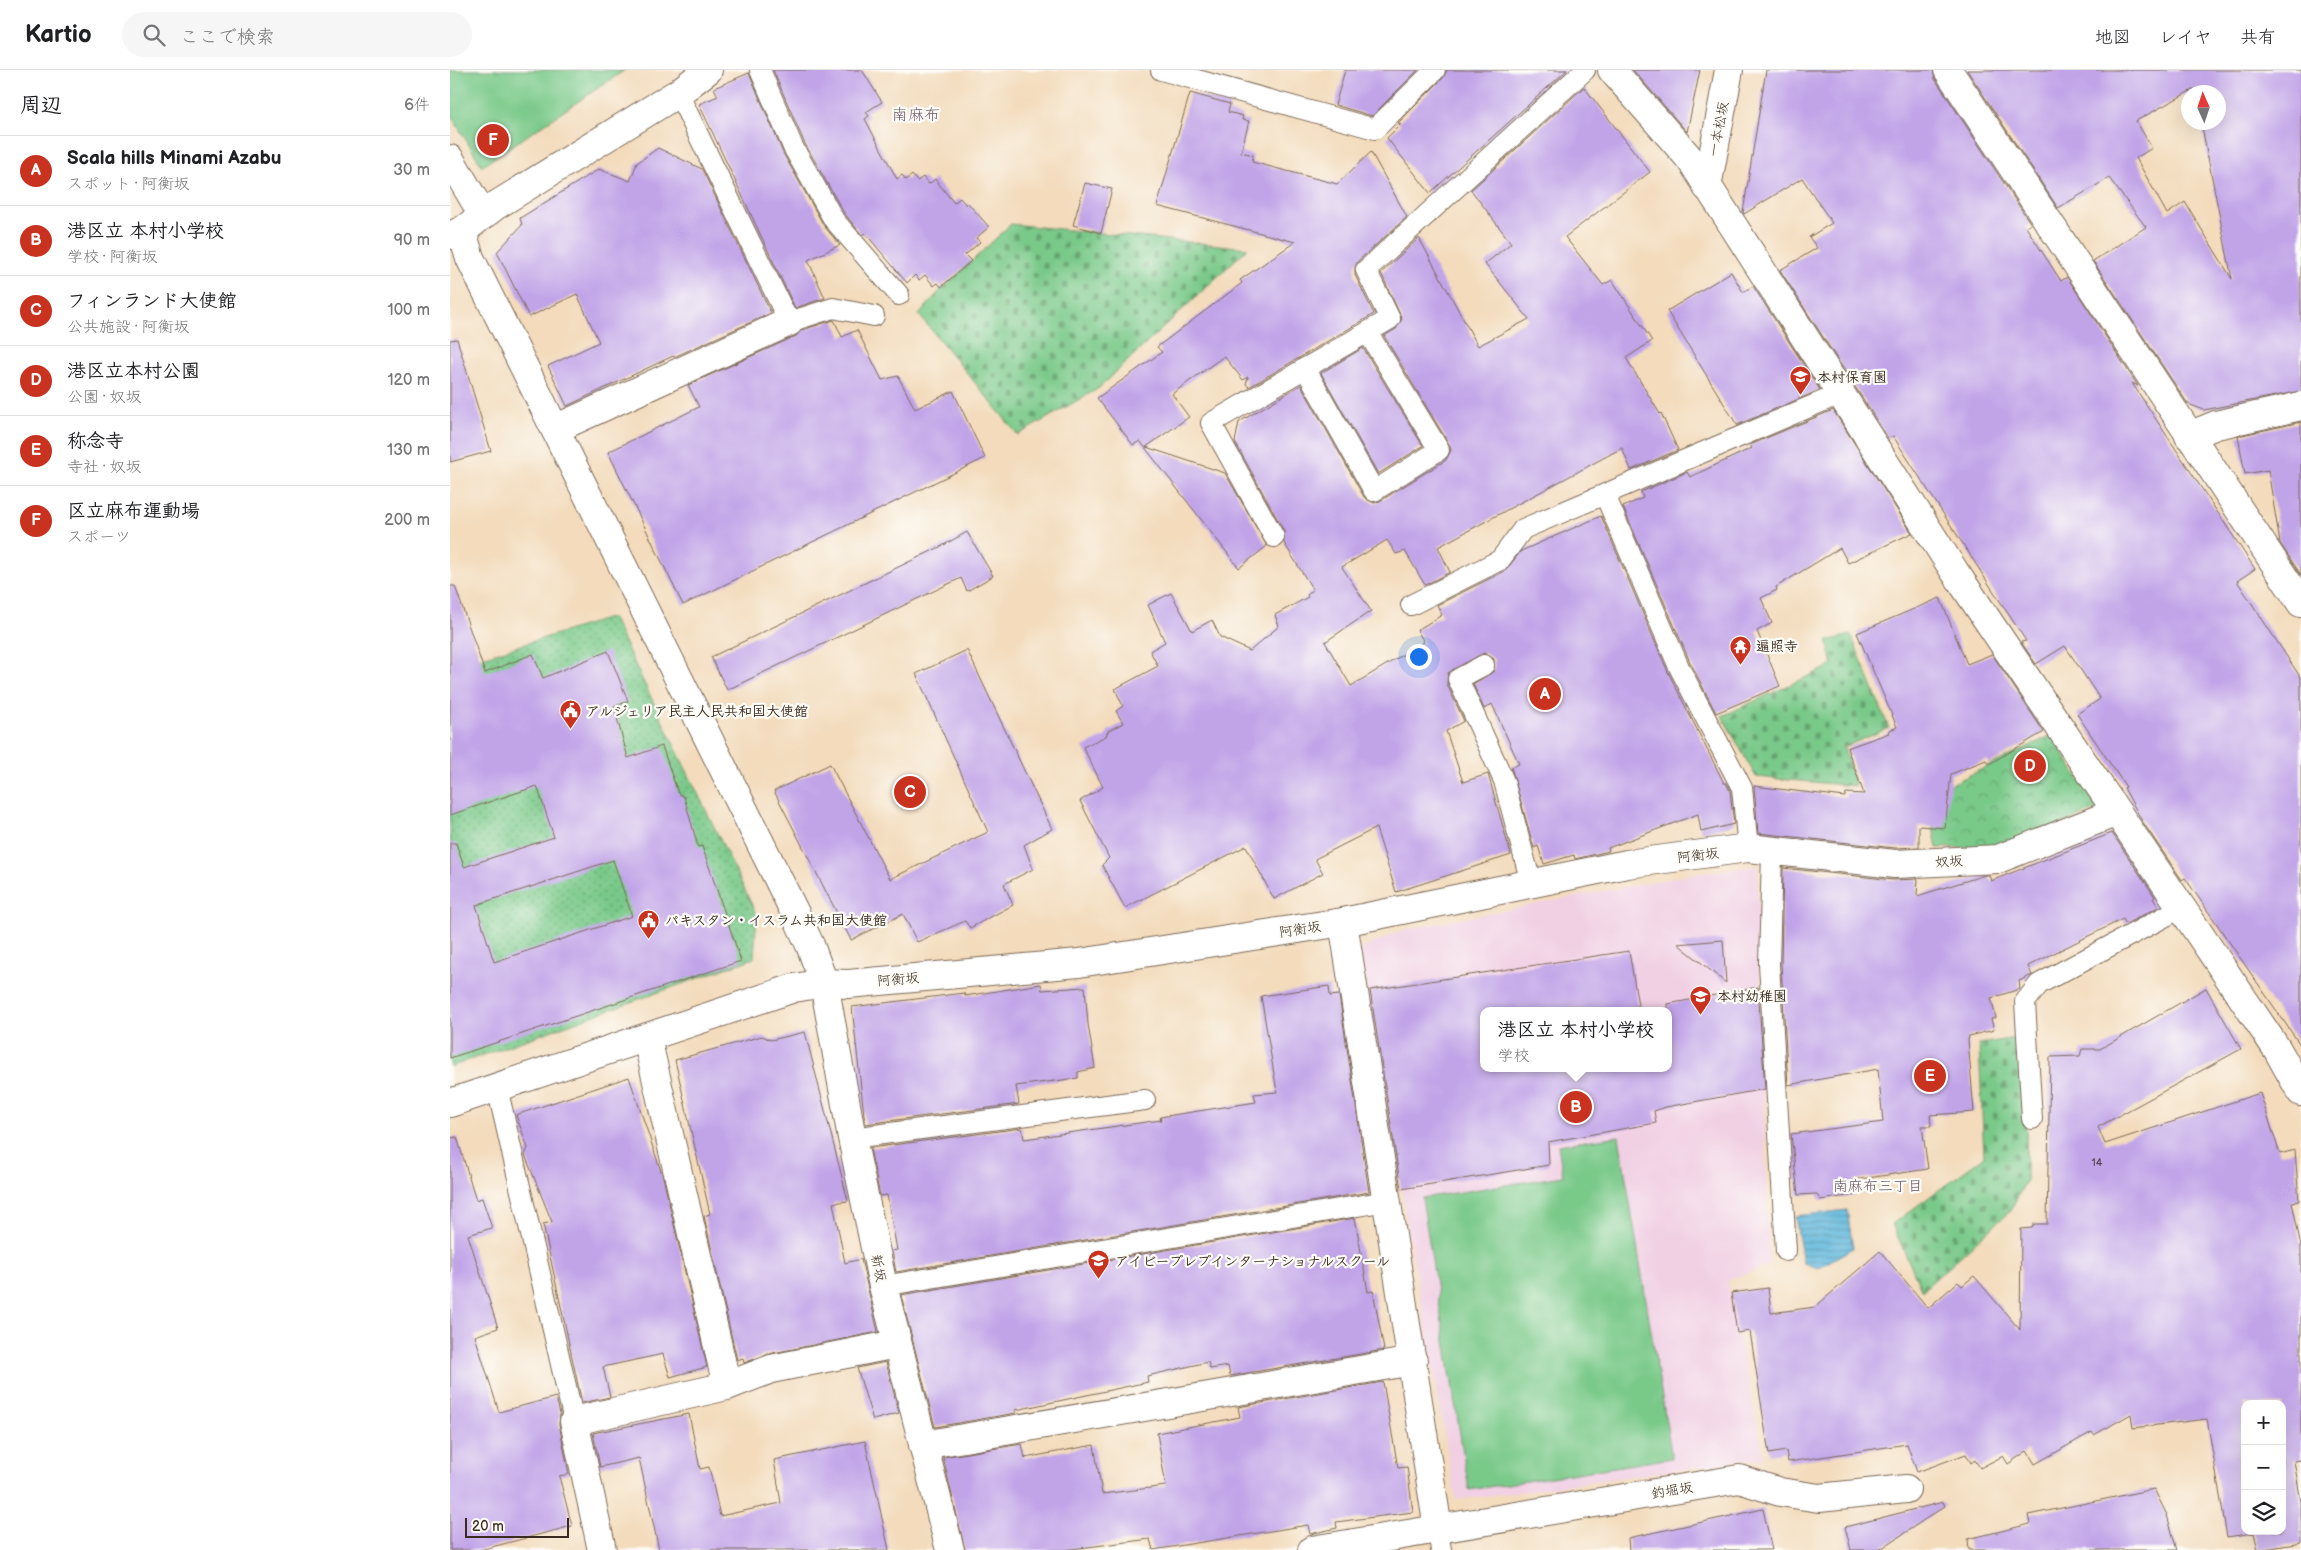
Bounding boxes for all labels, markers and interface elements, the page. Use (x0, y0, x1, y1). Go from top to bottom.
search box (122, 12, 472, 57)
text: Kartio (25, 20, 92, 49)
icon: search (140, 21, 168, 49)
text: ここで検索 (180, 26, 275, 49)
text: 地図 (2095, 27, 2131, 48)
text: レイヤ (2159, 27, 2212, 48)
text: 共有 (2240, 27, 2276, 48)
north arrow (2181, 85, 2226, 130)
text: 周辺 (20, 93, 62, 118)
text: 6件 (404, 96, 430, 115)
street label: 一本松坂 (1705, 100, 1732, 158)
district label: 南麻布 (892, 106, 940, 125)
pin: F (477, 121, 509, 159)
text: Scala hills Minami Azabu (67, 147, 281, 170)
text: A (31, 161, 41, 180)
text: 30 m (393, 161, 430, 180)
text: スポット · 阿衡坂 (67, 175, 189, 194)
text: 港区立 本村小学校 (67, 220, 224, 243)
text: B (30, 231, 42, 250)
text: 90 m (394, 231, 430, 250)
text: 学校 · 阿衡坂 (67, 248, 157, 267)
text: フィンランド大使館 (67, 290, 236, 313)
text: C (30, 301, 42, 320)
text: 100 m (387, 301, 430, 320)
text: 公共施設 · 阿衡坂 (67, 318, 189, 337)
text: 港区立本村公園 (67, 360, 200, 383)
school or university icon: 本村保育園 (1789, 365, 1813, 396)
place label: 本村保育園 (1817, 369, 1887, 386)
text: D (30, 371, 42, 390)
text: 120 m (387, 371, 430, 390)
text: 公園 · 奴坂 (67, 388, 141, 407)
text: 称念寺 (67, 430, 124, 453)
text: E (31, 441, 41, 460)
text: 130 m (387, 441, 430, 460)
text: 寺社 · 奴坂 (67, 458, 141, 477)
text: 区立麻布運動場 (67, 500, 200, 523)
text: F (31, 511, 41, 530)
text: 200 m (384, 511, 430, 530)
text: スポーツ (67, 528, 131, 547)
temple icon: 遍照寺 (1728, 634, 1752, 665)
place label: 遍照寺 (1756, 638, 1798, 655)
your location (1406, 644, 1432, 670)
pin: A (1529, 675, 1561, 713)
public building icon: アルジェリア民主人民共和国大使館 (558, 699, 582, 730)
place label: アルジェリア民主人民共和国大使館 (586, 703, 808, 720)
pin: D (2014, 747, 2046, 785)
pin: C (894, 773, 926, 811)
street label: 阿衡坂 (1676, 845, 1720, 866)
street label: 奴坂 (1935, 852, 1963, 871)
public building icon: パキスタン・イスラム共和国大使館 (637, 908, 661, 939)
place label: パキスタン・イスラム共和国大使館 (665, 912, 887, 929)
street label: 阿衡坂 (1278, 918, 1322, 941)
street label: 阿衡坂 (876, 969, 920, 990)
school or university icon: 本村幼稚園 (1689, 984, 1713, 1015)
place label: 本村幼稚園 (1717, 988, 1787, 1005)
popup (1480, 1007, 1672, 1072)
text: 港区立 本村小学校 (1497, 1019, 1655, 1042)
text: 学校 (1497, 1047, 1529, 1066)
pin: E (1914, 1057, 1946, 1095)
pin: B (1560, 1088, 1592, 1126)
house number: 14 (2092, 1156, 2103, 1169)
district label: 南麻布三丁目 (1833, 1177, 1923, 1196)
school or university icon: アイビープレプインターナショナルスクール (1087, 1249, 1111, 1280)
street label: 新坂 (867, 1253, 890, 1284)
place label: アイビープレプインターナショナルスクール (1115, 1253, 1390, 1270)
map controls (2241, 1400, 2286, 1535)
button: + (2241, 1400, 2286, 1445)
button: − (2241, 1445, 2286, 1490)
street label: 釣堀坂 (1650, 1479, 1694, 1502)
button: layers (2241, 1490, 2286, 1535)
scale bar (465, 1515, 569, 1538)
text: 20 m (472, 1518, 504, 1535)

